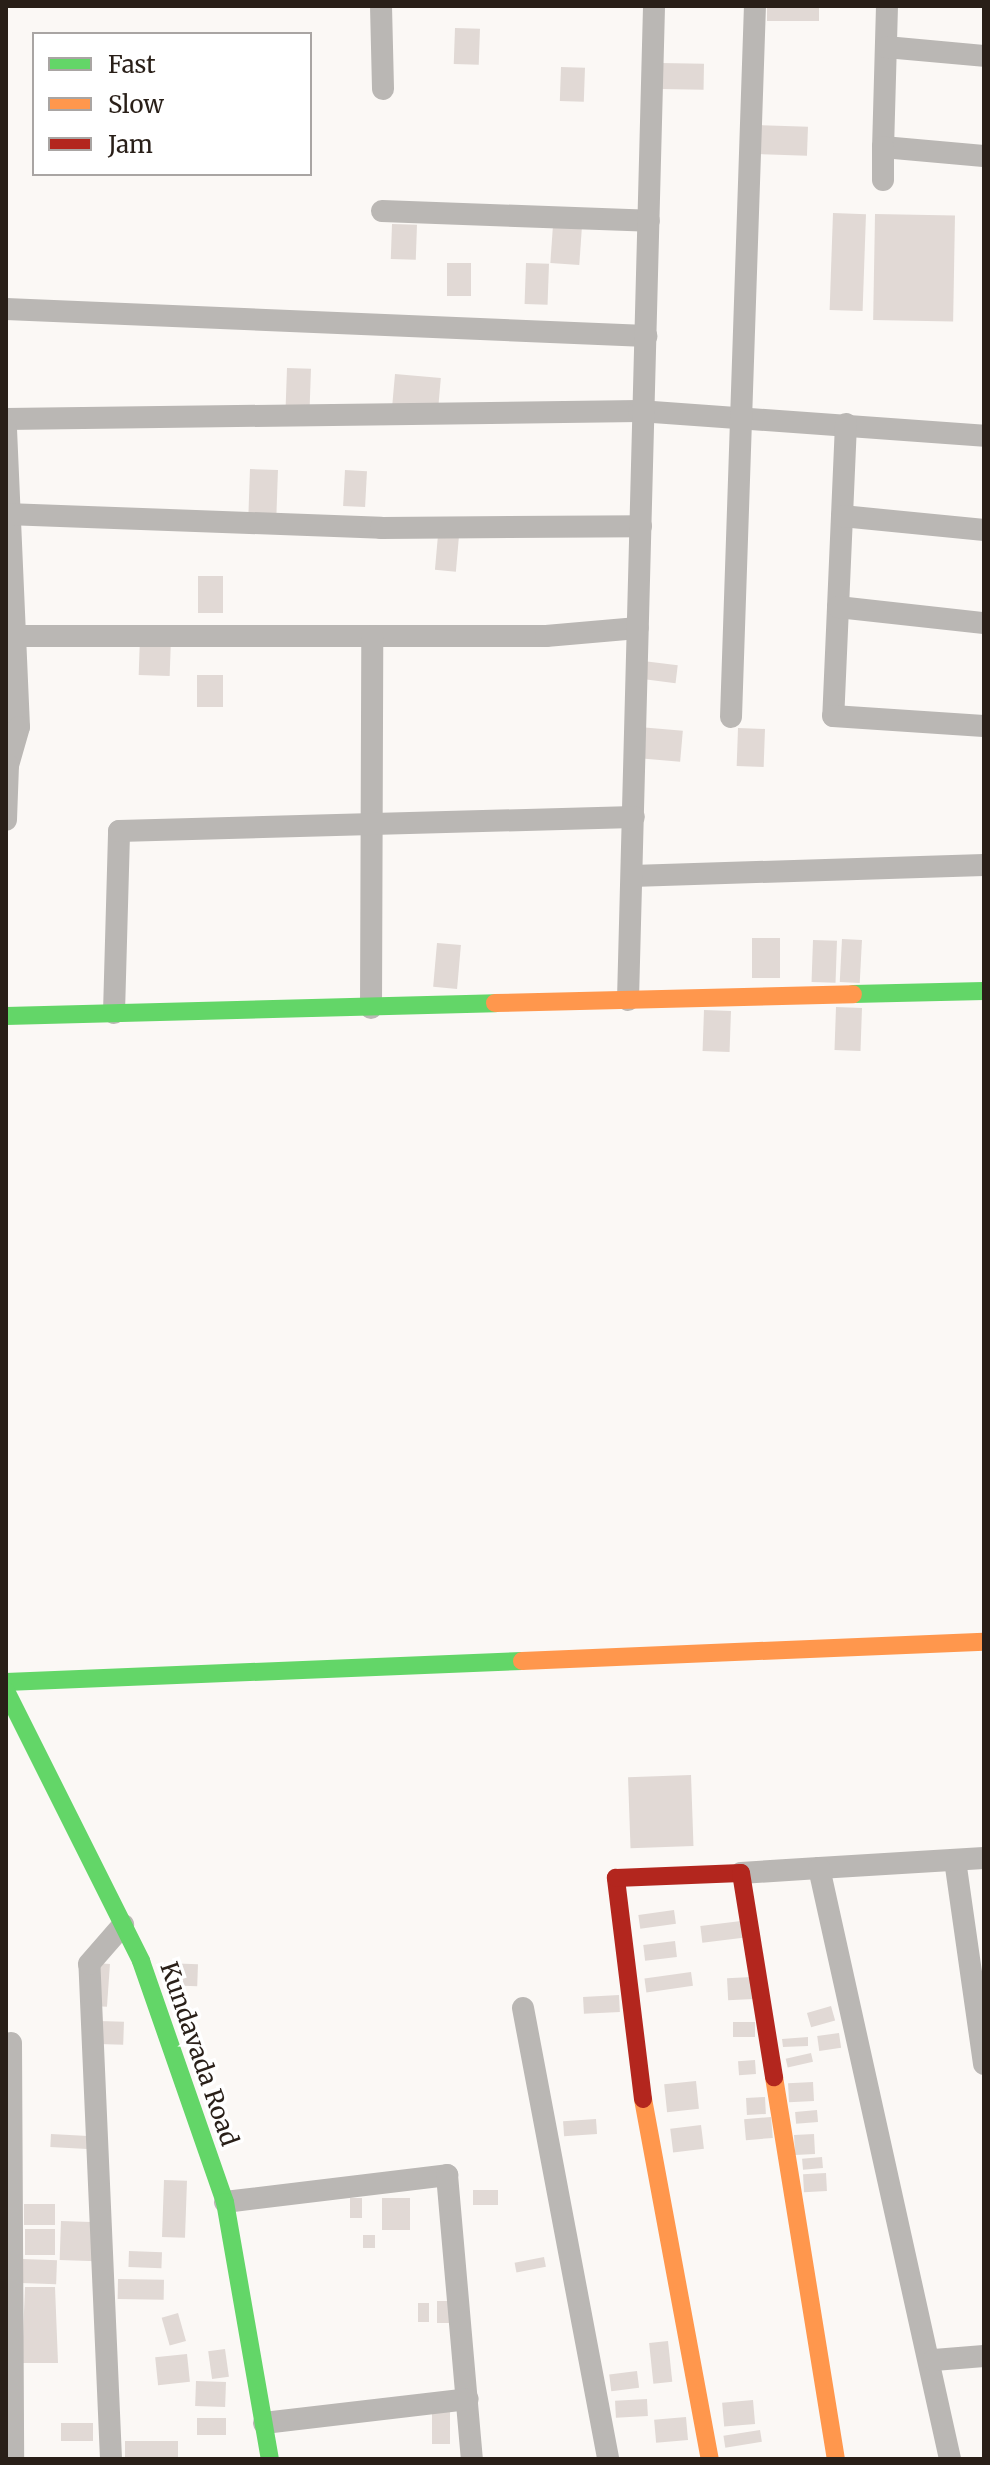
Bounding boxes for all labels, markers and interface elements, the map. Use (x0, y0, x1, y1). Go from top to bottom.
legend (32, 32, 312, 176)
text: Fast (108, 49, 156, 80)
text: Slow (108, 89, 164, 120)
text: Jam (108, 129, 153, 160)
street label: Kundavada Road (154, 1958, 244, 2150)

